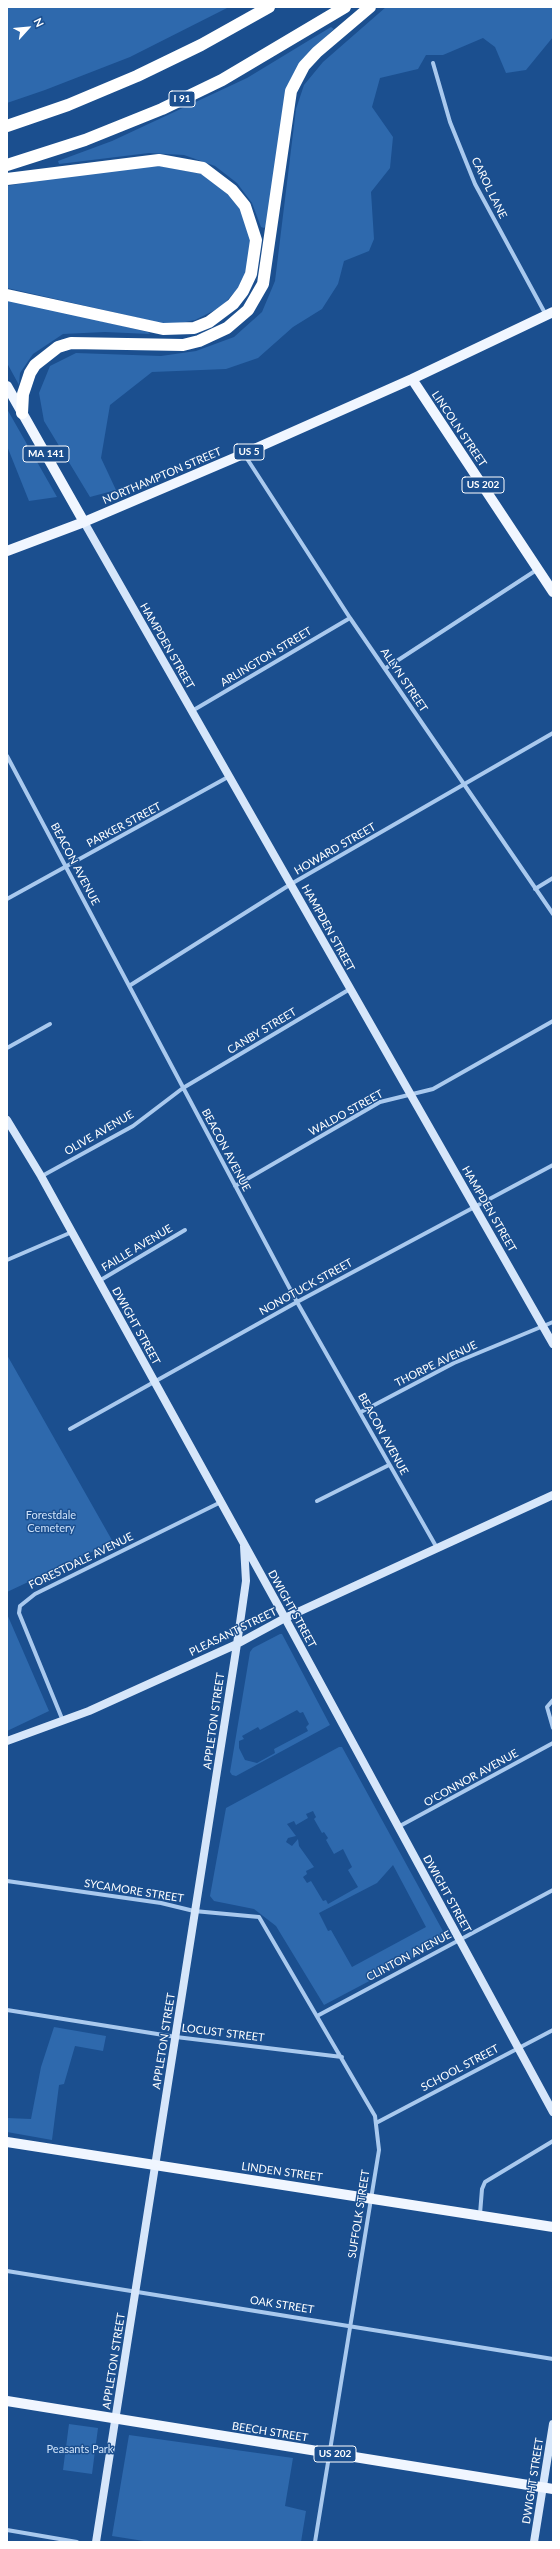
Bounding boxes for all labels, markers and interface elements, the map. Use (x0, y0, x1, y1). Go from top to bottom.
north arrow (8, 8, 48, 48)
text: N (31, 16, 47, 29)
road number: I 91 (169, 91, 195, 107)
street label: CAROL LANE (468, 155, 510, 221)
street label: LINCOLN STREET (429, 389, 489, 469)
road number: US 5 (234, 444, 264, 460)
street label: NORTHAMPTON STREET (101, 445, 223, 507)
road number: MA 141 (23, 446, 69, 462)
road number: US 202 (462, 477, 504, 493)
street label: HAMPDEN STREET (137, 601, 197, 691)
street label: ARLINGTON STREET (218, 625, 314, 689)
street label: ALLYN STREET (378, 645, 430, 715)
street label: PARKER STREET (85, 800, 163, 850)
street label: HOWARD STREET (292, 820, 378, 878)
street label: BEACON AVENUE (48, 821, 102, 907)
street label: HAMPDEN STREET (299, 882, 357, 974)
street label: CANBY STREET (225, 1005, 299, 1057)
street label: WALDO STREET (307, 1087, 385, 1139)
street label: BEACON AVENUE (199, 1107, 253, 1193)
street label: OLIVE AVENUE (62, 1108, 136, 1158)
street label: HAMPDEN STREET (459, 1164, 519, 1254)
street label: FAILLE AVENUE (99, 1222, 175, 1274)
street label: NONOTUCK STREET (257, 1256, 355, 1318)
street label: DWIGHT STREET (109, 1285, 163, 1367)
street label: THORPE AVENUE (393, 1338, 479, 1390)
street label: BEACON AVENUE (355, 1391, 411, 1477)
park label: Forestdale Cemetery (26, 1508, 76, 1534)
street label: FORESTDALE AVENUE (27, 1530, 135, 1592)
street label: DWIGHT STREET (265, 1568, 319, 1650)
street label: PLEASANT STREET (187, 1605, 279, 1659)
street label: APPLETON STREET (201, 1672, 227, 1770)
street label: O'CONNOR AVENUE (422, 1747, 520, 1809)
street label: DWIGHT STREET (420, 1853, 474, 1935)
street label: SYCAMORE STREET (83, 1877, 185, 1905)
street label: CLINTON AVENUE (364, 1928, 454, 1984)
street label: APPLETON STREET (150, 1992, 178, 2090)
street label: LOCUST STREET (181, 2021, 265, 2045)
street label: SCHOOL STREET (419, 2042, 501, 2094)
street label: LINDEN STREET (241, 2160, 323, 2184)
street label: SUFFOLK STREET (345, 2169, 373, 2259)
street label: OAK STREET (249, 2293, 315, 2317)
street label: APPLETON STREET (100, 2312, 128, 2410)
street label: BEECH STREET (231, 2419, 309, 2445)
street label: DWIGHT STREET (520, 2437, 546, 2525)
park label: Peasants Park (47, 2442, 113, 2456)
road number: US 202 (314, 2446, 356, 2462)

